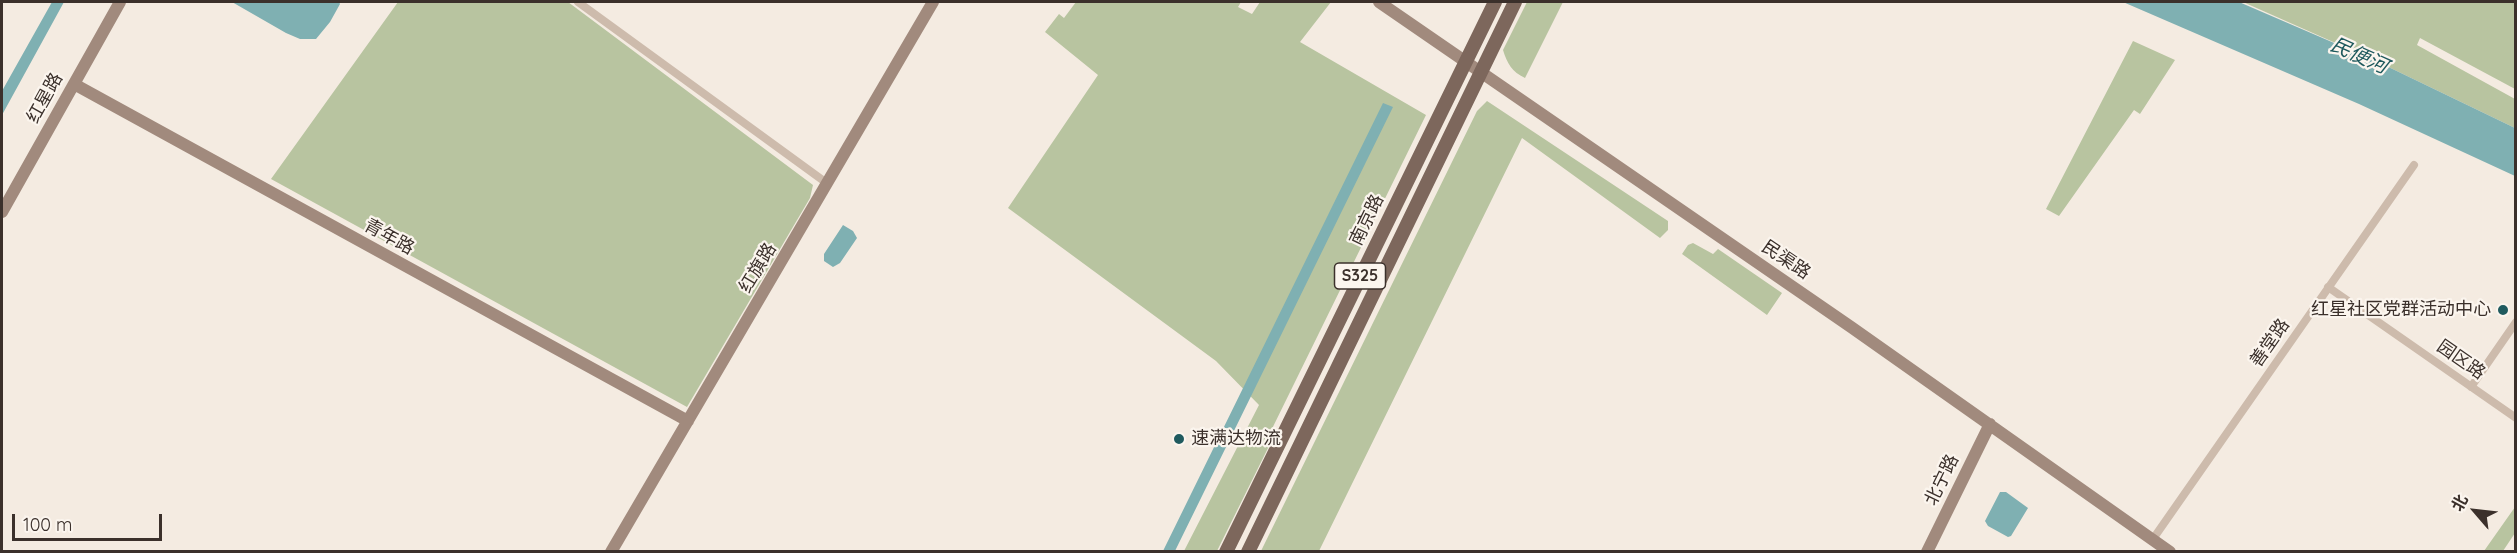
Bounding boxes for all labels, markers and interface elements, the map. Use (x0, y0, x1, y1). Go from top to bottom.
water label: 民便河 (2327, 33, 2391, 79)
street label: 红星路 (22, 69, 68, 127)
street label: 南京路 (1345, 191, 1389, 249)
street label: 青年路 (360, 214, 418, 260)
street label: 民渠路 (1758, 236, 1814, 284)
street label: 红旗路 (735, 239, 781, 297)
road number: S325 (1334, 263, 1386, 289)
place label: 红星社区党群活动中心 (2311, 299, 2491, 321)
marker: 红星社区党群活动中心 (2496, 303, 2510, 317)
street label: 善堂路 (2246, 315, 2294, 371)
street label: 园区路 (2433, 336, 2489, 384)
place label: 速满达物流 (1191, 428, 1281, 450)
marker: 速满达物流 (1172, 432, 1186, 446)
street label: 北宁路 (1920, 451, 1964, 509)
north arrow (2445, 481, 2505, 541)
text: 北 (2447, 491, 2472, 514)
scale bar (15, 502, 165, 540)
text: 100 m (23, 513, 72, 536)

